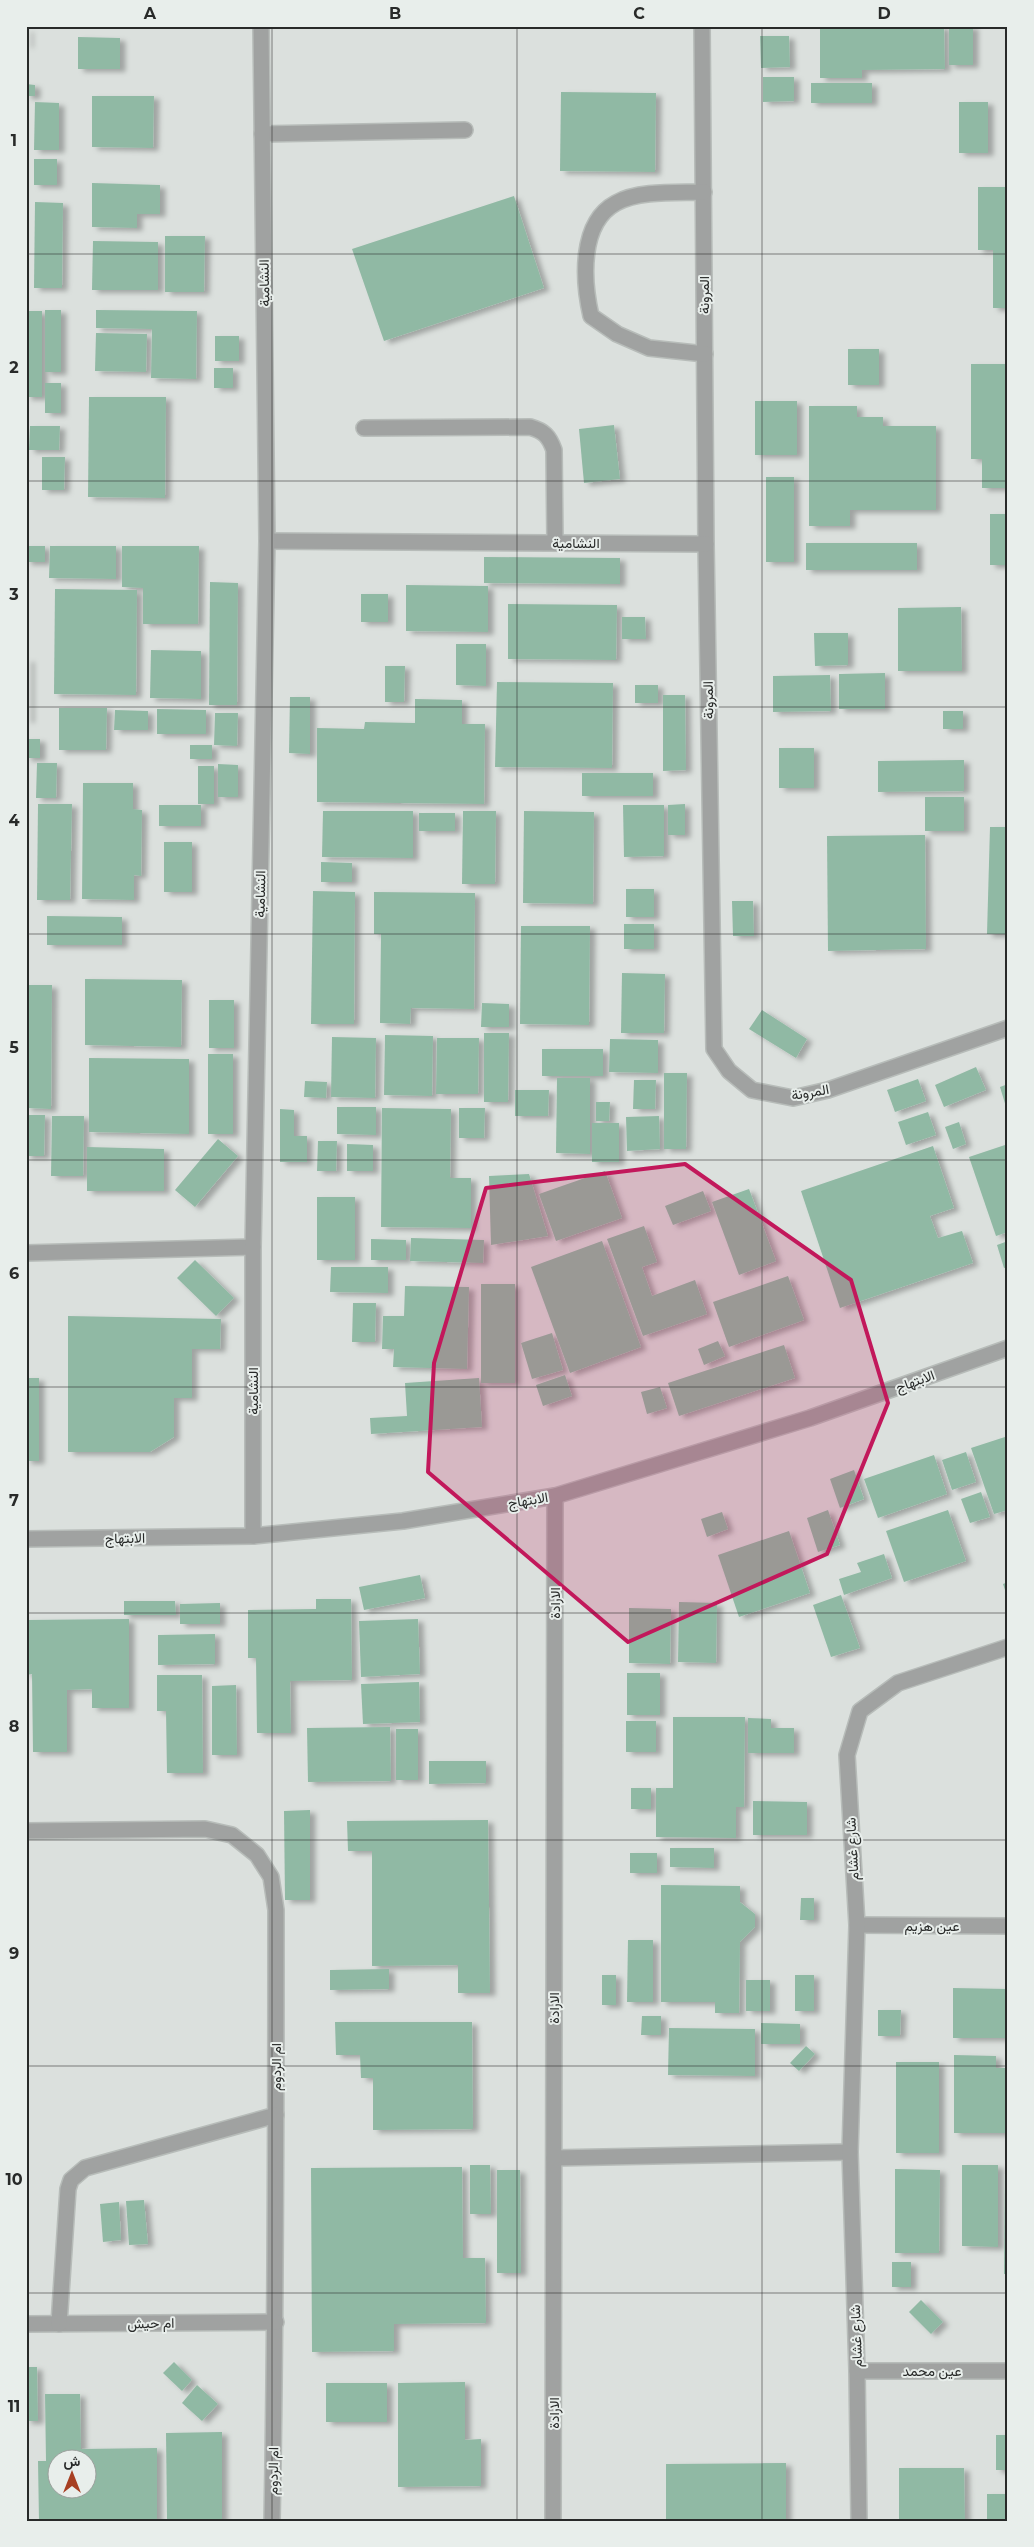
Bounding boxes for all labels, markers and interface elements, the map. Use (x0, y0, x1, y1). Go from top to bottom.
text: A (143, 4, 157, 23)
text: B (389, 4, 401, 23)
text: C (633, 4, 645, 23)
text: D (877, 4, 891, 23)
text: 1 (11, 131, 17, 150)
street label: النشامية (255, 259, 273, 307)
street label: المرونة (695, 276, 713, 314)
text: 2 (9, 358, 19, 377)
street label: النشامية (552, 534, 600, 552)
text: 3 (8, 585, 19, 604)
street label: المرونة (699, 681, 717, 719)
text: 4 (8, 811, 20, 830)
street label: النشامية (251, 870, 269, 918)
text: 5 (9, 1038, 19, 1057)
street label: المرونة (790, 1080, 830, 1104)
text: 6 (9, 1264, 19, 1283)
street label: الابتهاج (893, 1366, 938, 1398)
street label: النشامية (244, 1367, 262, 1415)
street label: الابتهاج (507, 1488, 550, 1514)
text: 7 (9, 1491, 19, 1510)
street label: الابتهاج (105, 1529, 145, 1549)
street label: الارادة (546, 1587, 564, 1619)
text: 8 (9, 1717, 19, 1736)
street label: شارع غشام (841, 1817, 865, 1881)
street label: عين هزيم (905, 1917, 960, 1935)
text: 9 (9, 1944, 19, 1963)
street label: الارادة (545, 1992, 563, 2024)
street label: ام الردوم (267, 2043, 285, 2091)
text: 10 (5, 2170, 23, 2189)
street label: شارع غشام (846, 2304, 868, 2368)
street label: ام حيش (127, 2314, 175, 2332)
street label: عين محمد (902, 2362, 962, 2380)
text: 11 (8, 2397, 20, 2416)
street label: الارادة (545, 2397, 563, 2429)
street label: ام الردوم (264, 2447, 282, 2495)
north arrow (48, 2450, 98, 2500)
text: ش (64, 2452, 81, 2470)

